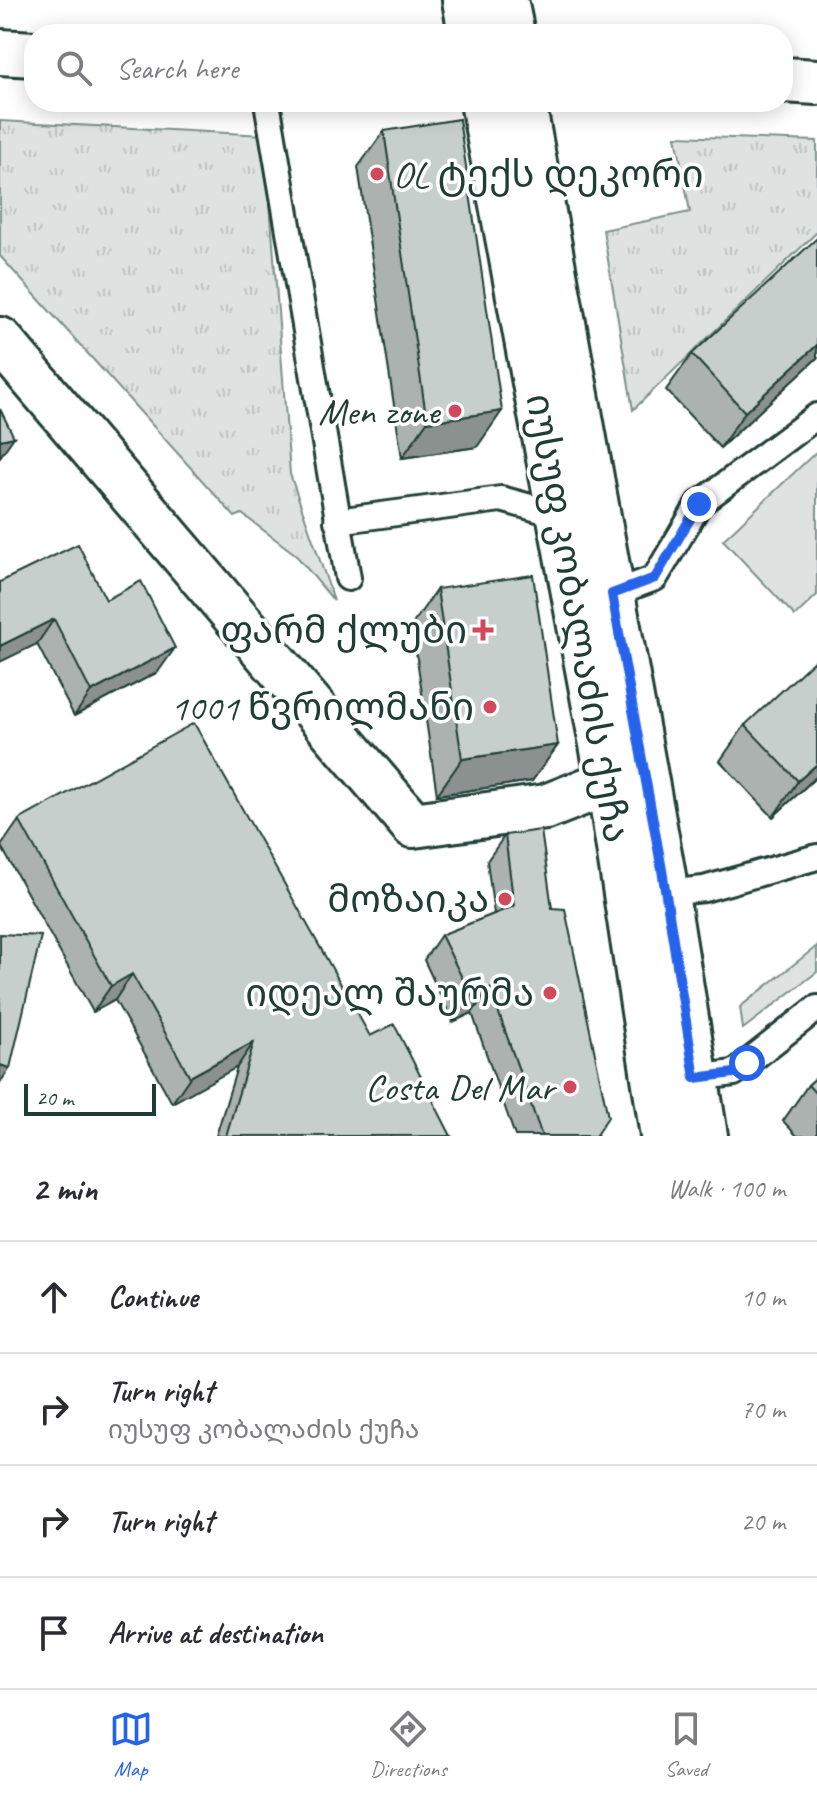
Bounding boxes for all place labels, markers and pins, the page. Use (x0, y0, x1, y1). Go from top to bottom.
place label: OL ტექს დეკორი (393, 151, 703, 198)
marker: OL ტექს დეკორი (368, 165, 386, 183)
place label: Men zone (318, 388, 442, 435)
marker: Men zone (446, 402, 464, 420)
place label: ფარმ ქლუბი (220, 607, 467, 654)
marker: ფარმ ქლუბი (474, 621, 492, 639)
place label: 1001 წვრილმანი (170, 684, 474, 731)
marker: 1001 წვრილმანი (481, 698, 499, 716)
place label: მოზაიკა (327, 876, 489, 923)
marker: მოზაიკა (496, 890, 514, 908)
place label: იდეალ შაურმა (245, 970, 534, 1017)
marker: იდეალ შაურმა (541, 984, 559, 1002)
place label: Costa Del Mar (365, 1064, 558, 1111)
marker: Costa Del Mar (561, 1078, 579, 1096)

